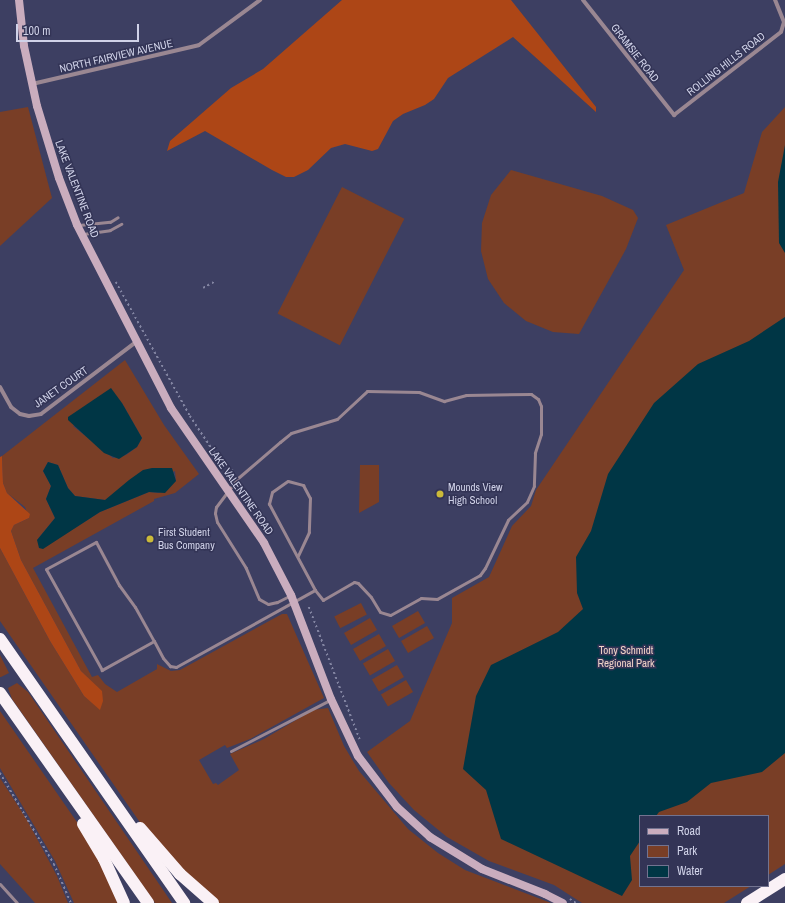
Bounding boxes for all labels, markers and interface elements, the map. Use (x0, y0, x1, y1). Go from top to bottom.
scale bar (18, 16, 141, 42)
street label: GRAMSIE ROAD (608, 21, 662, 85)
text: 100 m (23, 23, 50, 39)
street label: ROLLING HILLS ROAD (684, 29, 768, 99)
street label: NORTH FAIRVIEW AVENUE (58, 36, 174, 76)
street label: LAKE VALENTINE ROAD (52, 138, 102, 240)
street label: JANET COURT (31, 364, 91, 410)
street label: LAKE VALENTINE ROAD (206, 445, 276, 537)
place label: Mounds View High School (448, 481, 502, 507)
marker: Mounds View High School (435, 489, 445, 499)
place label: First Student Bus Company (158, 526, 215, 552)
marker: First Student Bus Company (145, 534, 155, 544)
park label: Tony Schmidt Regional Park (597, 644, 655, 670)
legend (639, 815, 769, 887)
text: Road (677, 823, 701, 839)
text: Park (677, 843, 697, 859)
text: Water (677, 863, 703, 879)

